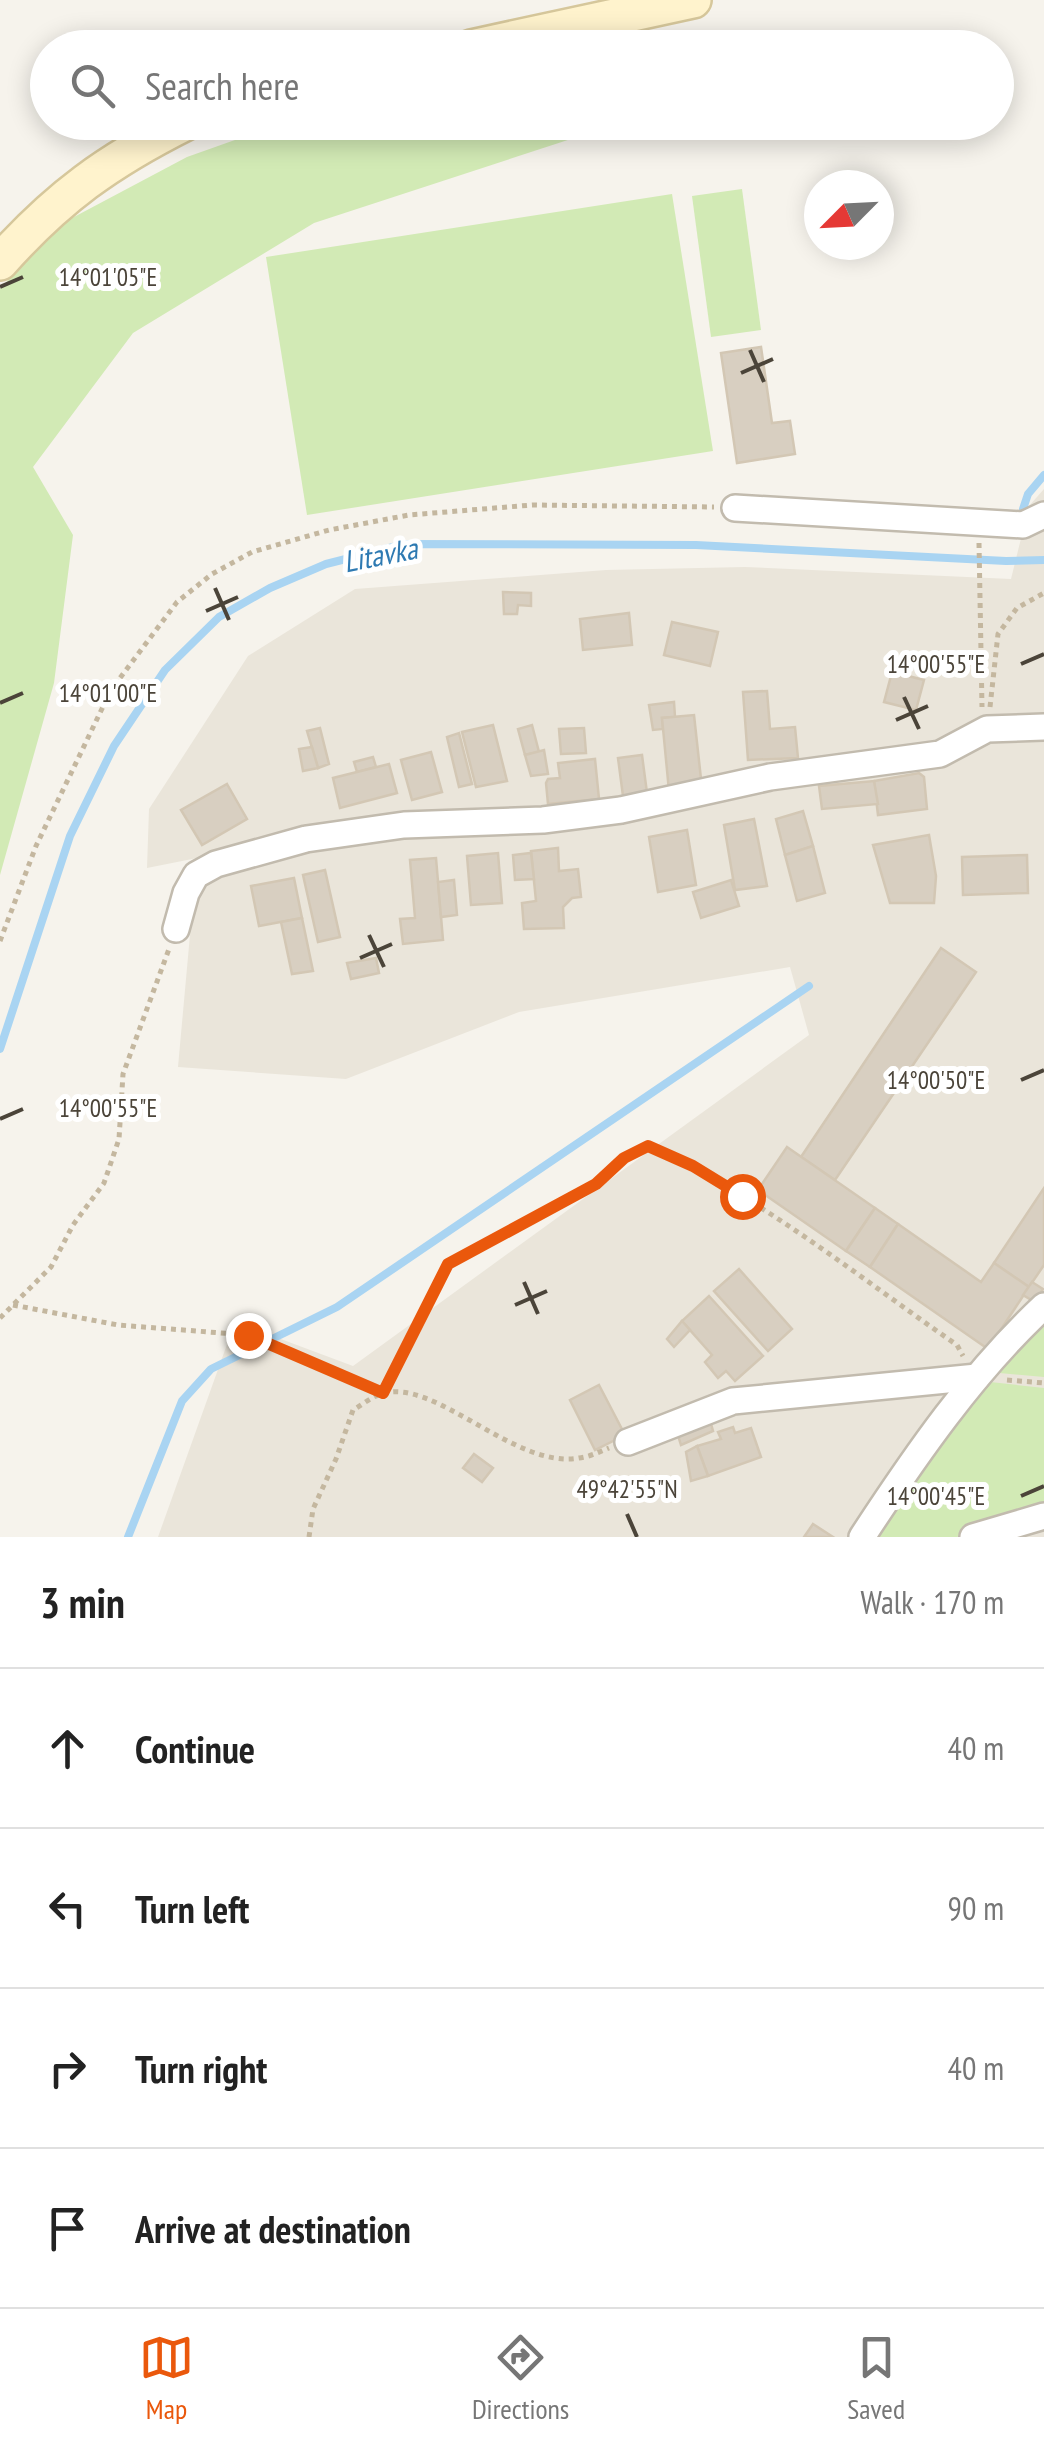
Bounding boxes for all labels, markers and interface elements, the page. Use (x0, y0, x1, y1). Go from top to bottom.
search box (30, 30, 1014, 140)
icon: search (65, 58, 120, 113)
text: Search here (145, 61, 299, 110)
north arrow (804, 170, 894, 260)
text: 14°01'05"E (59, 261, 157, 293)
water label: Litavka (340, 527, 422, 580)
text: 14°00'55"E (887, 648, 985, 680)
text: 14°01'00"E (59, 677, 157, 709)
text: 14°00'50"E (887, 1064, 985, 1096)
text: 14°00'55"E (59, 1092, 157, 1124)
route start (720, 1174, 766, 1220)
route end (226, 1313, 272, 1359)
text: 49°42'55"N (576, 1473, 678, 1505)
text: 14°00'45"E (887, 1480, 985, 1512)
text: 3 min (40, 1575, 125, 1630)
text: Walk · 170 m (860, 1581, 1004, 1623)
icon: ahead (40, 1721, 95, 1776)
text: Continue (135, 1724, 255, 1773)
text: 40 m (948, 1727, 1004, 1769)
icon: left (40, 1881, 95, 1936)
text: Turn left (135, 1884, 249, 1933)
text: 90 m (948, 1887, 1004, 1929)
icon: right (40, 2041, 95, 2096)
text: Turn right (135, 2044, 267, 2093)
text: 40 m (948, 2047, 1004, 2089)
icon: arrive (40, 2201, 95, 2256)
text: Arrive at destination (135, 2204, 411, 2253)
tab: Map (139, 2330, 194, 2427)
tab: Directions (472, 2330, 569, 2427)
tab: Saved (847, 2330, 905, 2427)

